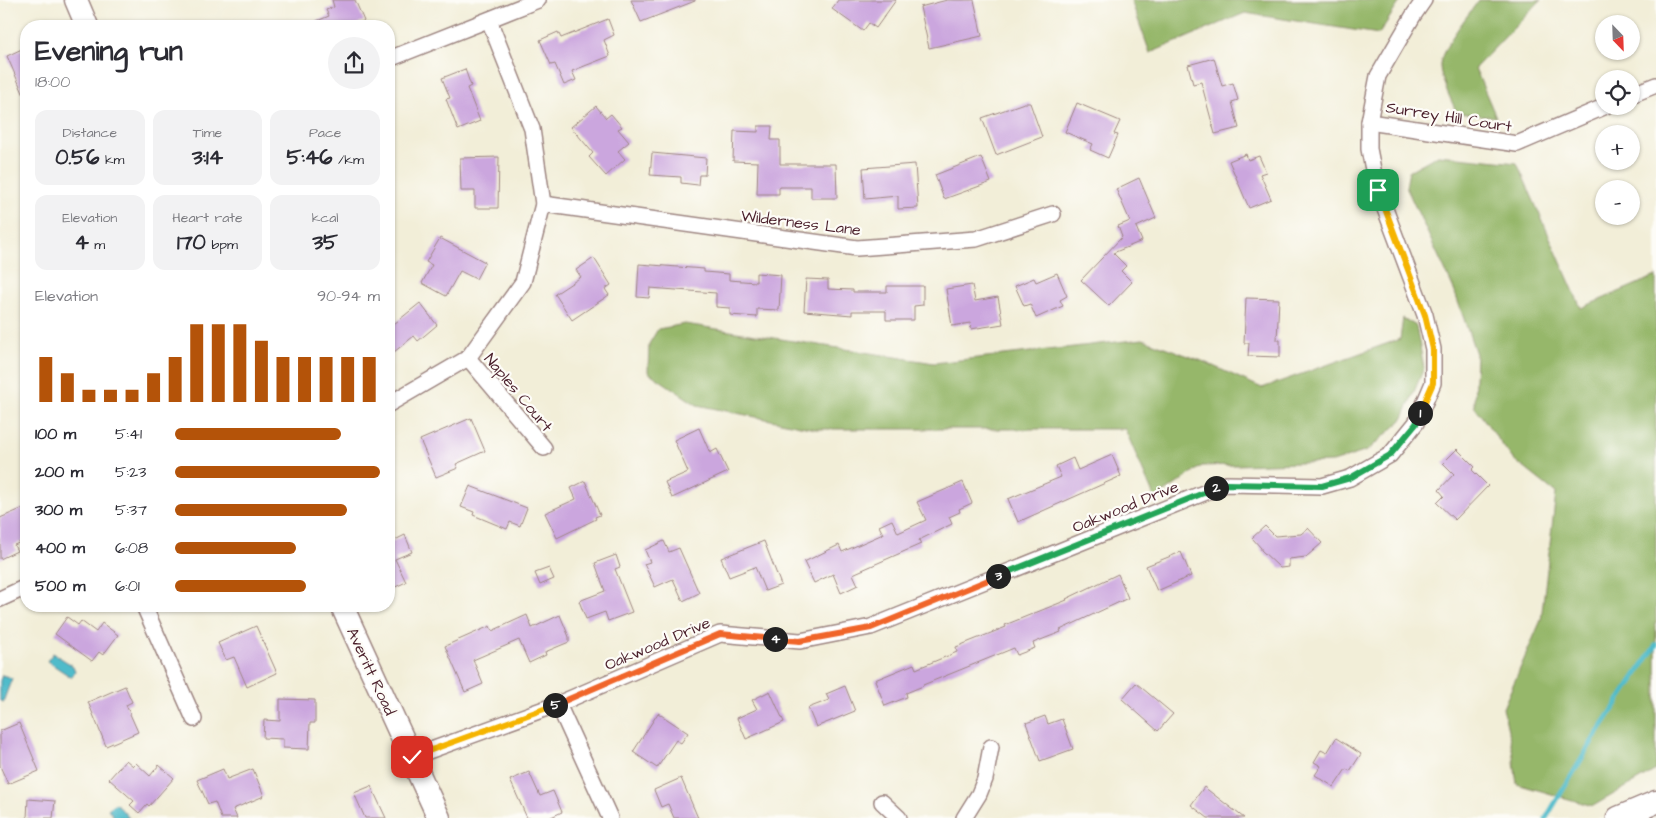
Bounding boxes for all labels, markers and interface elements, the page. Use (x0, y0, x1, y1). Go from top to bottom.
north arrow (1595, 15, 1640, 60)
map controls (1595, 15, 1640, 225)
text: Evening run (35, 32, 183, 71)
button: share (328, 37, 380, 89)
button: locate (1595, 70, 1640, 115)
text: 18:00 (35, 71, 70, 93)
street label: Surrey Hill Court (1384, 96, 1514, 139)
text: Distance (63, 123, 117, 143)
text: Time (193, 123, 222, 143)
text: Pace (309, 123, 341, 143)
button: + (1595, 125, 1640, 170)
text: 0.56 (55, 143, 99, 172)
text: 3:14 (192, 143, 223, 172)
text: 5:46 (286, 143, 332, 172)
text: km (99, 150, 125, 170)
text: /km (332, 150, 364, 170)
pin (1357, 169, 1399, 211)
icon: arrive (1364, 176, 1392, 204)
button: − (1595, 180, 1640, 225)
street label: Wilderness Lane (740, 205, 862, 241)
text: Elevation (62, 208, 117, 228)
text: Heart rate (172, 208, 243, 228)
text: kcal (312, 208, 339, 228)
text: 4 (74, 228, 89, 257)
text: 170 (177, 228, 206, 257)
text: 35 (312, 228, 338, 257)
text: m (89, 235, 105, 255)
text: bpm (206, 235, 238, 255)
text: Elevation (35, 285, 98, 307)
text: 90–94 m (317, 285, 380, 307)
street label: Naples Court (479, 349, 558, 437)
pin: 1 (1408, 400, 1432, 426)
text: 1 (1420, 403, 1421, 423)
text: 100 m (35, 423, 76, 445)
text: 5:41 (115, 423, 142, 445)
text: 200 m (35, 461, 83, 483)
text: 5:23 (115, 461, 146, 483)
street label: Oakwood Drive (1069, 475, 1182, 538)
pin: 2 (1204, 476, 1228, 500)
text: 2 (1212, 478, 1221, 498)
text: 300 m (35, 499, 82, 521)
text: 5:37 (115, 499, 147, 521)
text: 400 m (35, 537, 85, 559)
text: 6:08 (115, 537, 148, 559)
pin: 3 (986, 564, 1010, 588)
text: 3 (995, 566, 1002, 586)
text: 500 m (35, 575, 85, 597)
text: 6:01 (115, 575, 140, 597)
street label: Oakwood Drive (601, 612, 714, 676)
street label: Averitt Road (341, 624, 401, 719)
pin: 4 (762, 626, 788, 652)
text: 4 (771, 629, 780, 649)
pin: 5 (542, 692, 568, 718)
text: 5 (551, 695, 560, 715)
pin (391, 736, 433, 778)
icon: check (398, 743, 426, 771)

